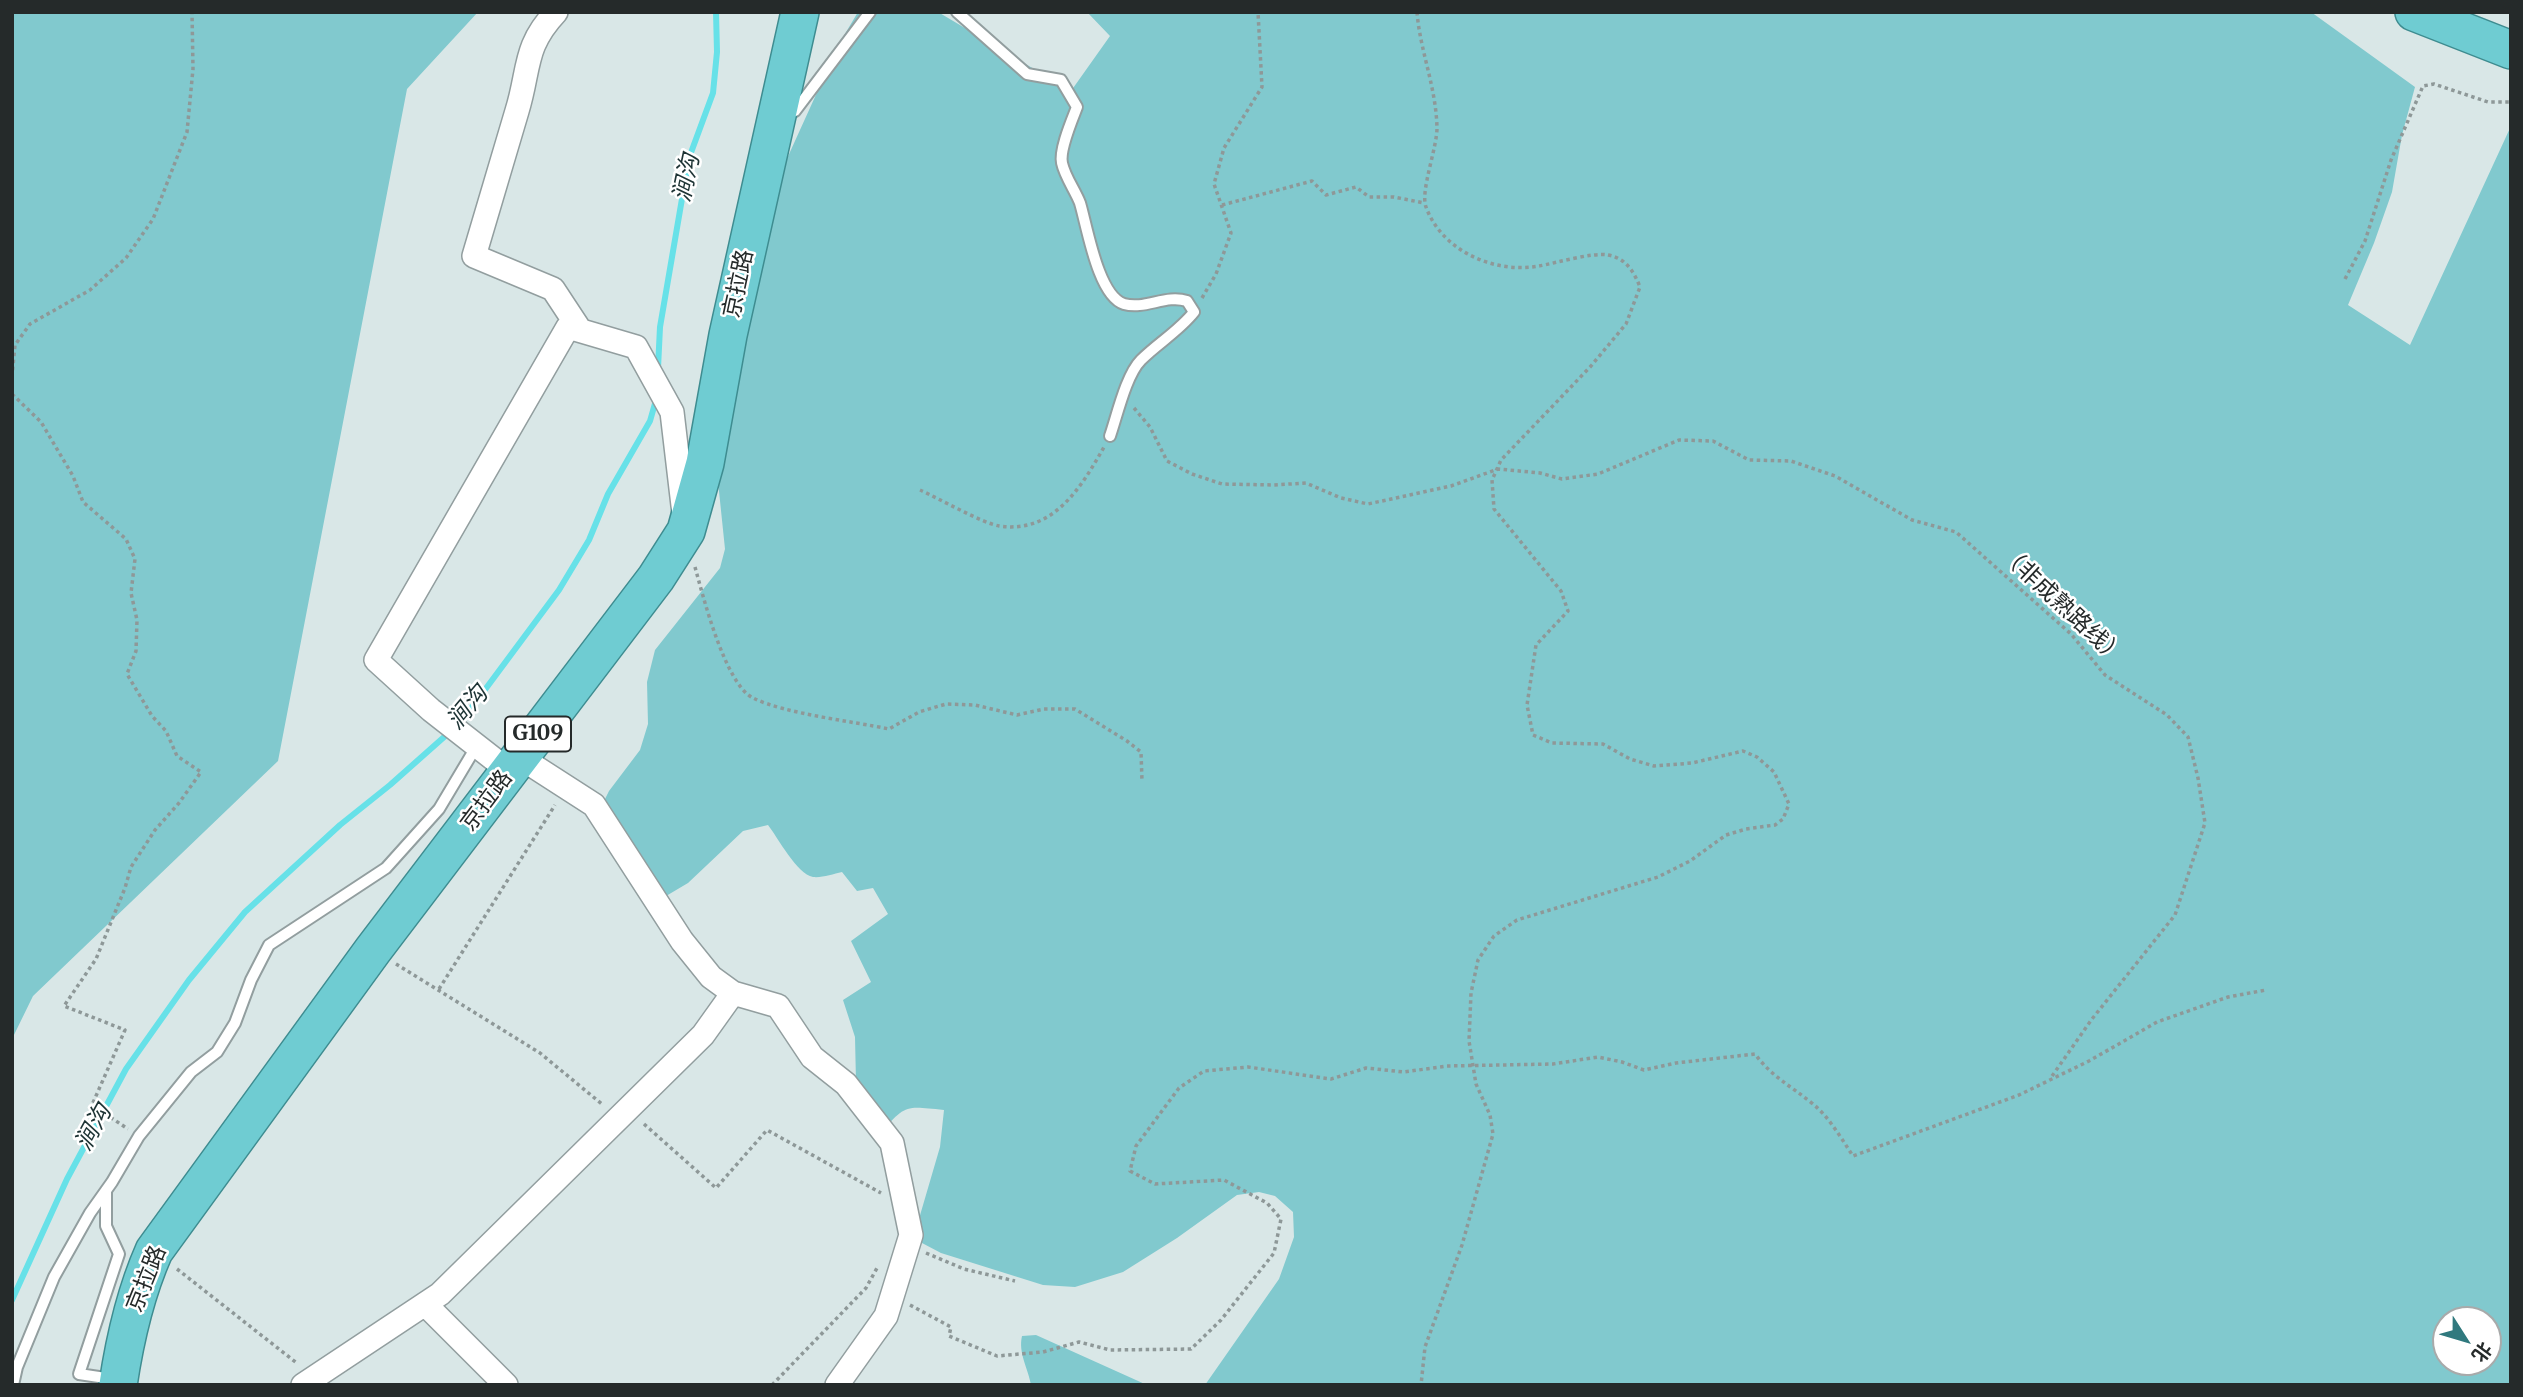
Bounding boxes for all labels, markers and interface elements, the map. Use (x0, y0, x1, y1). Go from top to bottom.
water label: 涧沟 (668, 152, 706, 204)
street label: 京拉路 (718, 247, 760, 321)
street label: （非成熟路线） (1994, 541, 2130, 671)
water label: 涧沟 (442, 680, 494, 736)
road number: G109 (505, 716, 571, 752)
street label: 京拉路 (455, 765, 519, 837)
water label: 涧沟 (70, 1100, 118, 1156)
street label: 京拉路 (121, 1242, 173, 1316)
north arrow (2432, 1306, 2502, 1376)
text: 北 (2467, 1338, 2497, 1367)

